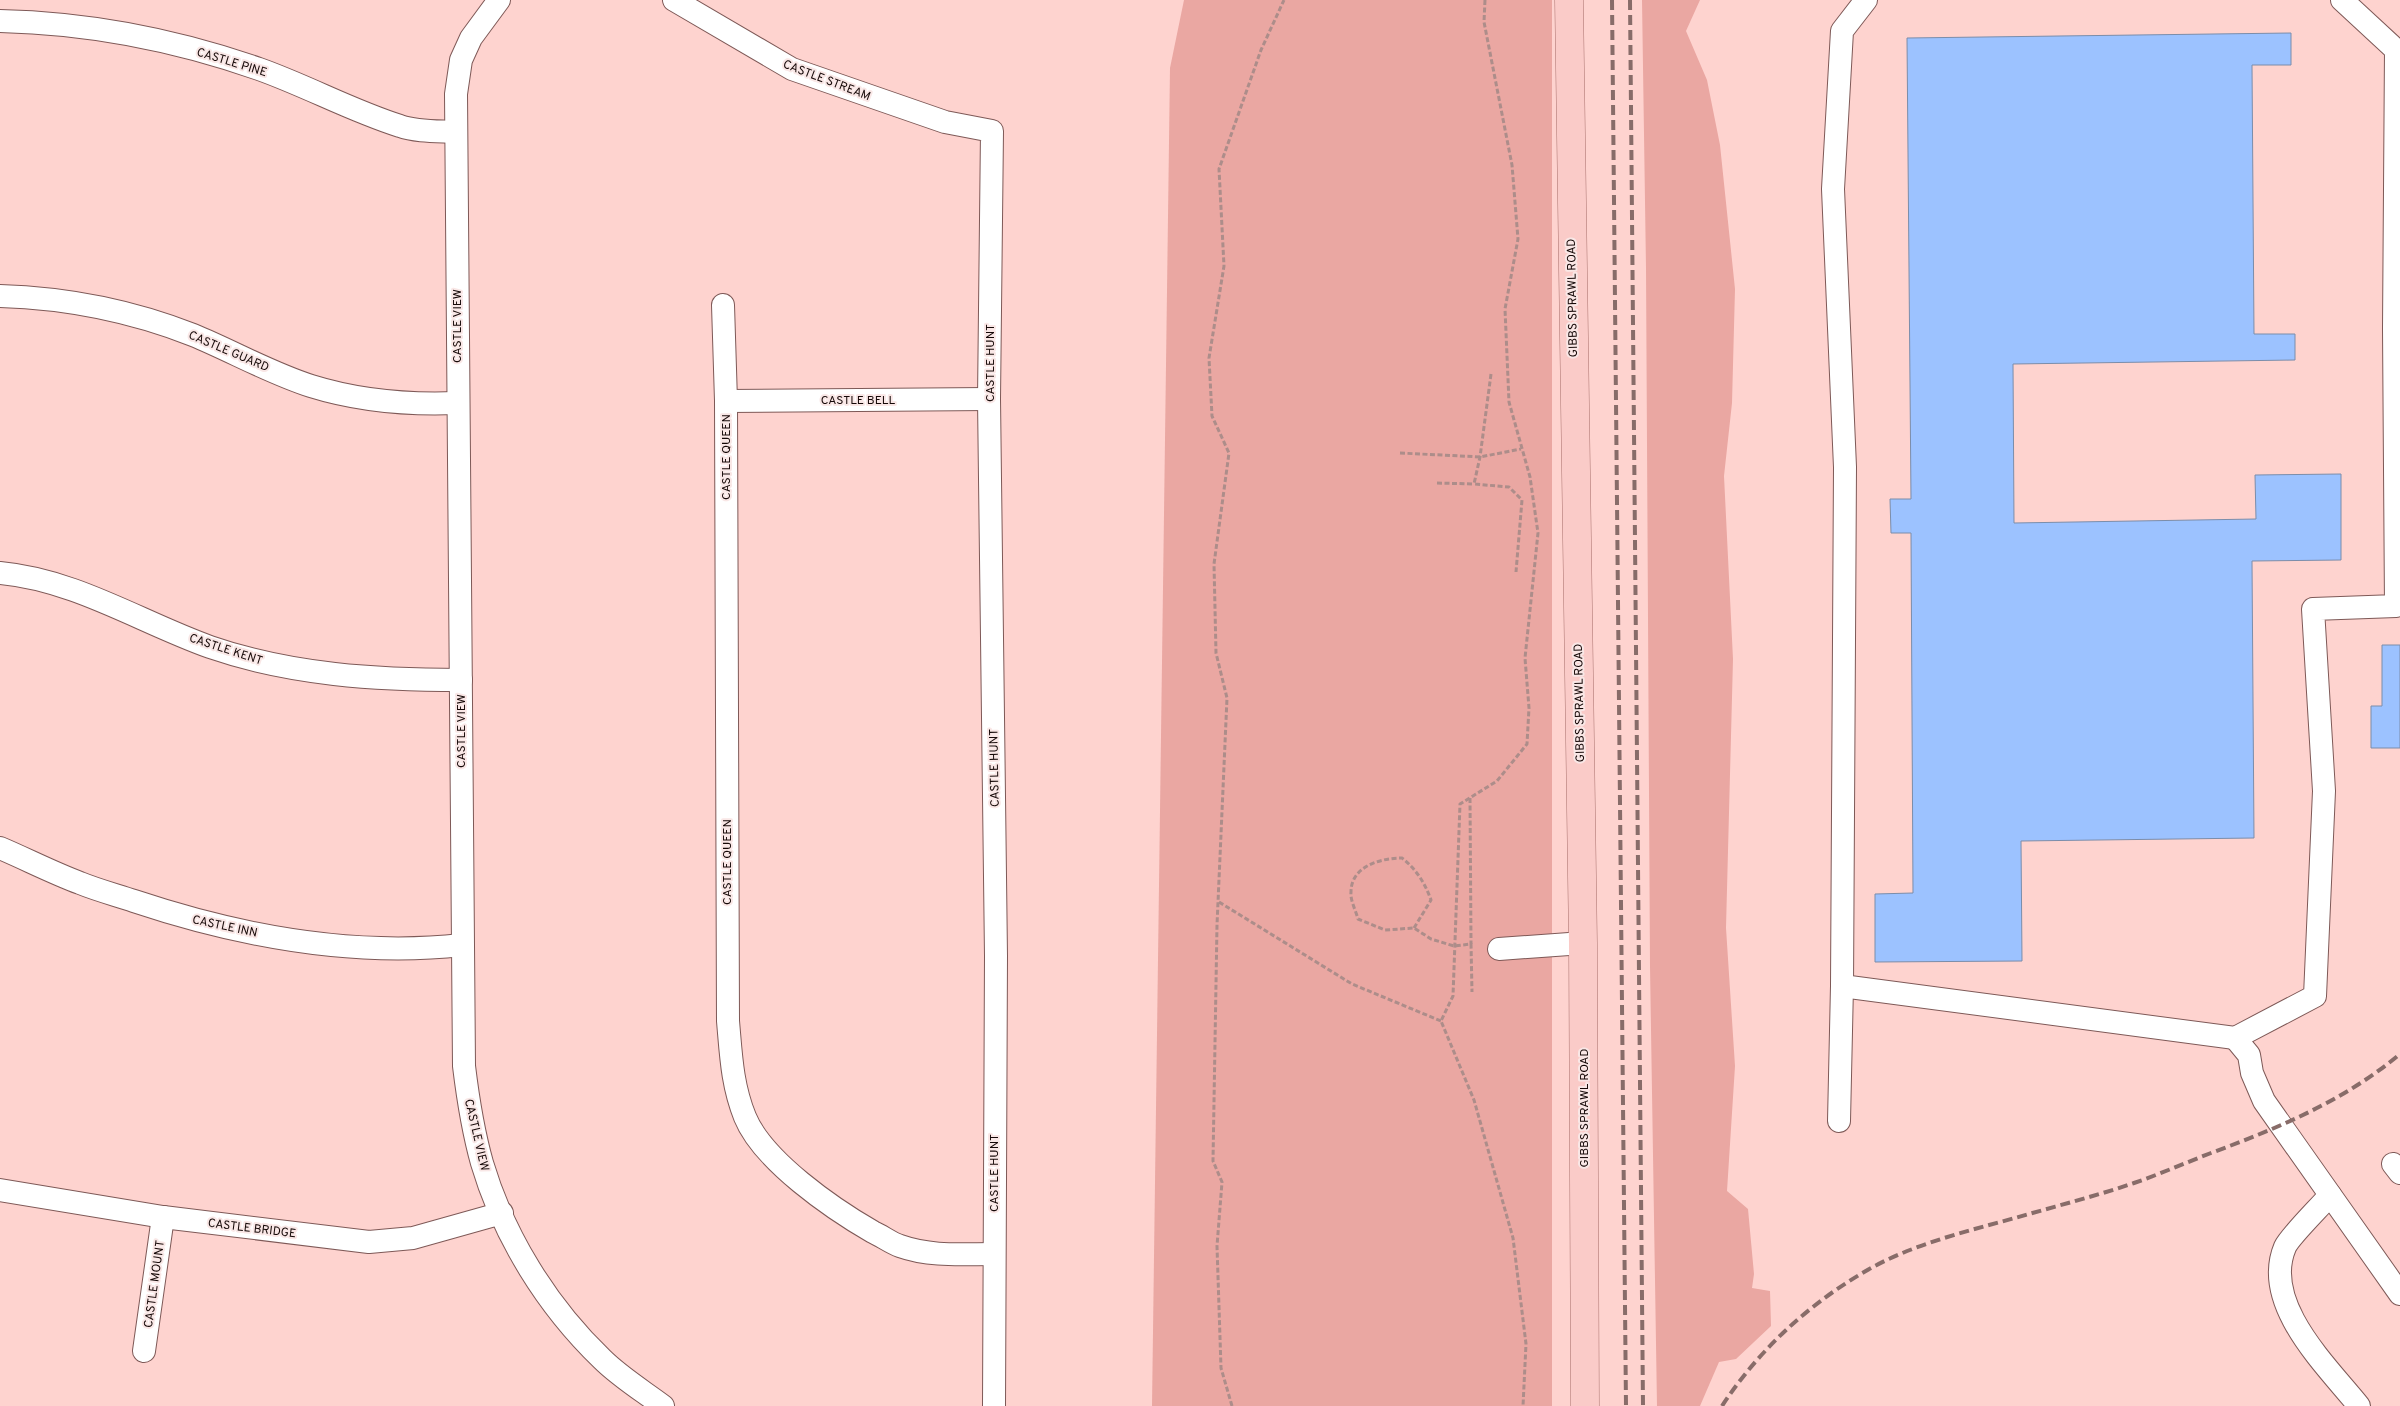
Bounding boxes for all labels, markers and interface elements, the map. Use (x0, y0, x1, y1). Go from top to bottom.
street label: CASTLE PINE (195, 45, 269, 81)
street label: CASTLE STREAM (780, 57, 873, 105)
street label: GIBBS SPRAWL ROAD (1564, 238, 1582, 358)
street label: CASTLE VIEW (450, 289, 466, 363)
street label: CASTLE HUNT (983, 324, 999, 402)
street label: CASTLE GUARD (186, 328, 271, 376)
street label: CASTLE BELL (821, 393, 895, 409)
street label: CASTLE QUEEN (719, 414, 735, 500)
street label: CASTLE KENT (187, 631, 265, 669)
street label: GIBBS SPRAWL ROAD (1571, 643, 1589, 763)
street label: CASTLE VIEW (454, 694, 470, 768)
street label: CASTLE HUNT (986, 729, 1004, 807)
street label: CASTLE QUEEN (720, 819, 736, 905)
street label: CASTLE INN (191, 912, 259, 942)
street label: GIBBS SPRAWL ROAD (1577, 1049, 1593, 1167)
street label: CASTLE VIEW (460, 1097, 492, 1173)
street label: CASTLE HUNT (987, 1134, 1003, 1212)
street label: CASTLE BRIDGE (207, 1216, 297, 1242)
street label: CASTLE MOUNT (141, 1239, 169, 1329)

